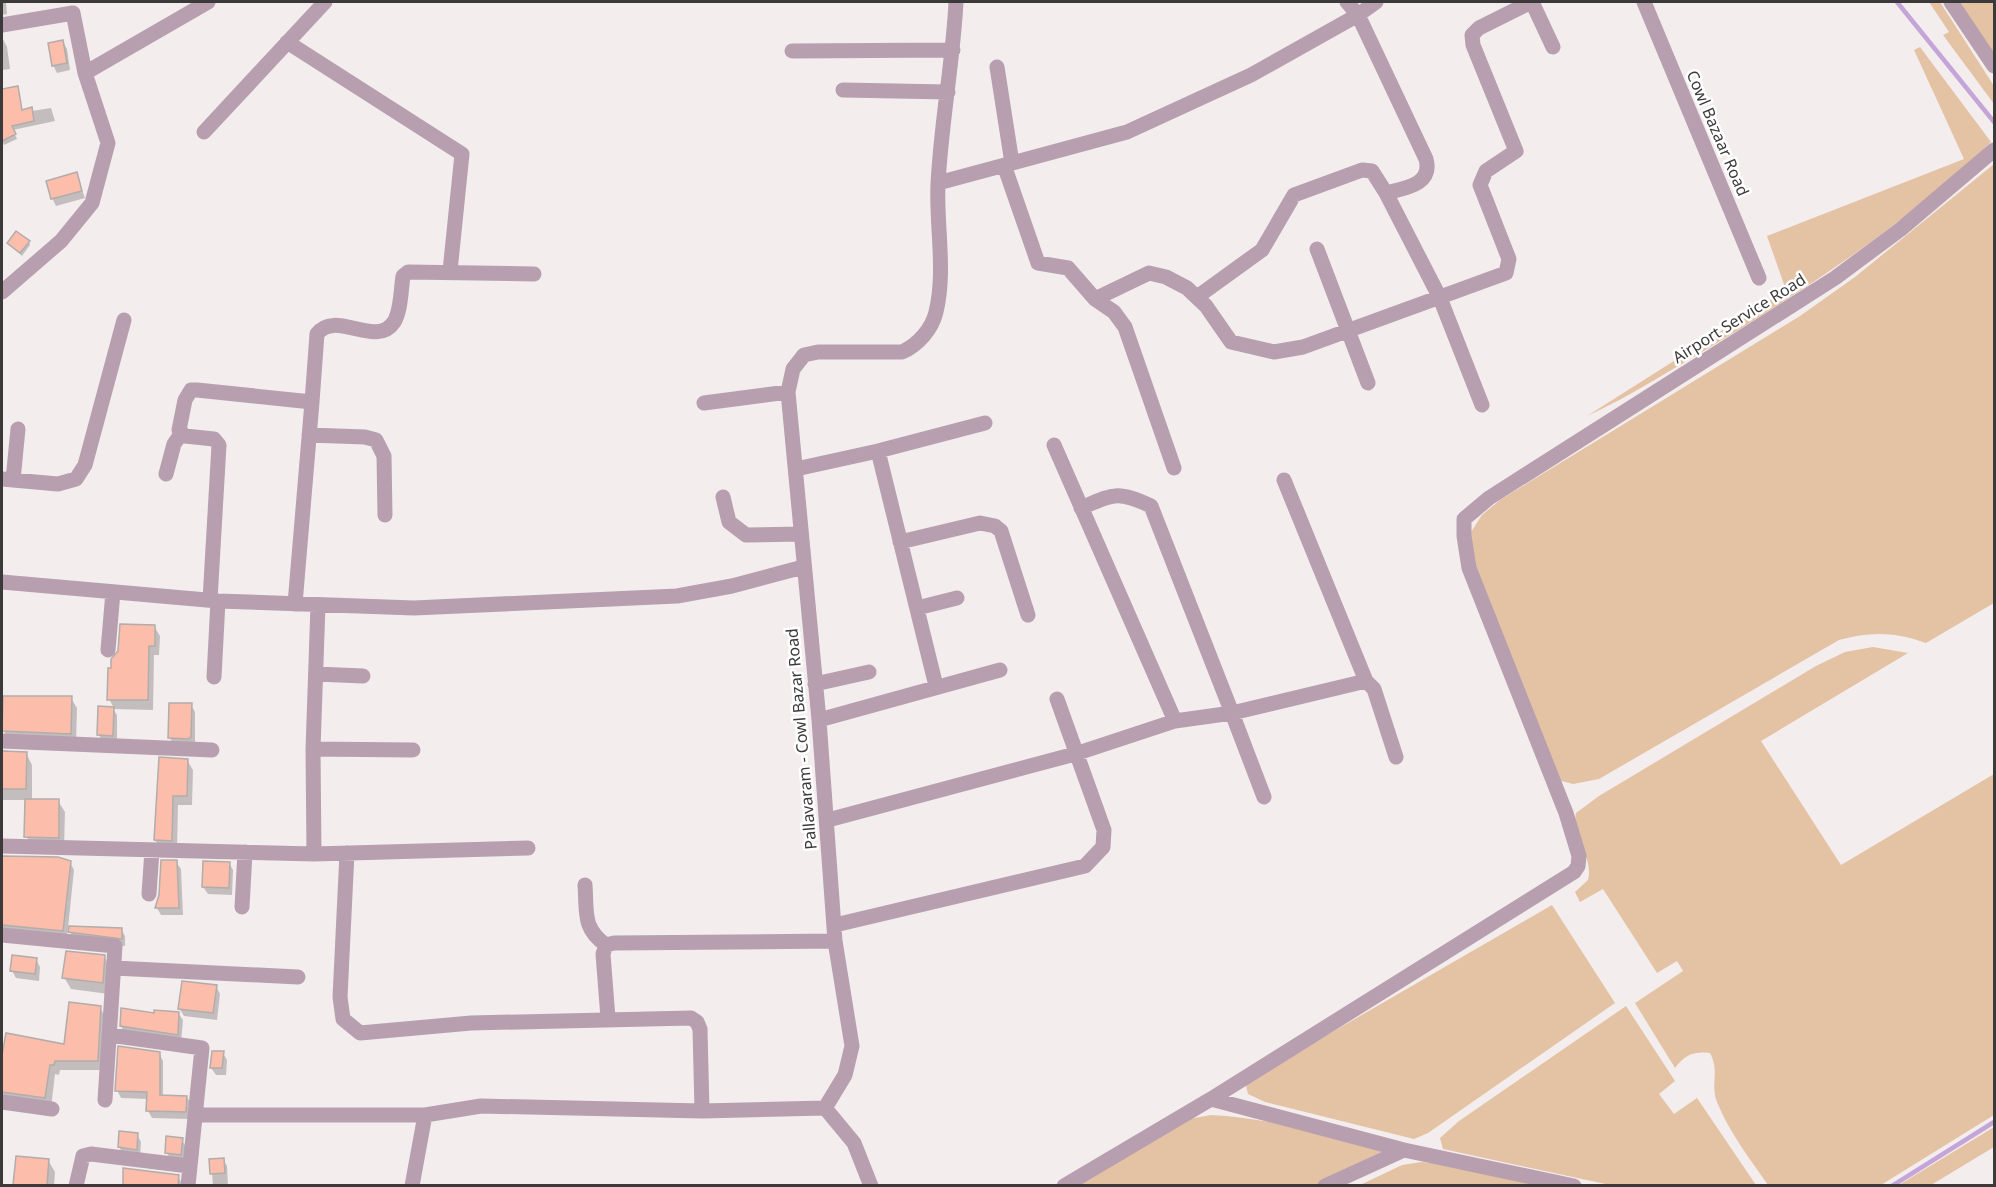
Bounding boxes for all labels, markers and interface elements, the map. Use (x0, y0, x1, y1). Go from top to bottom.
street label: Cowl Bazaar Road (1682, 67, 1754, 199)
street label: Airport Service Road (1668, 268, 1810, 368)
street label: Pallavaram - Cowl Bazar Road (780, 627, 822, 851)

